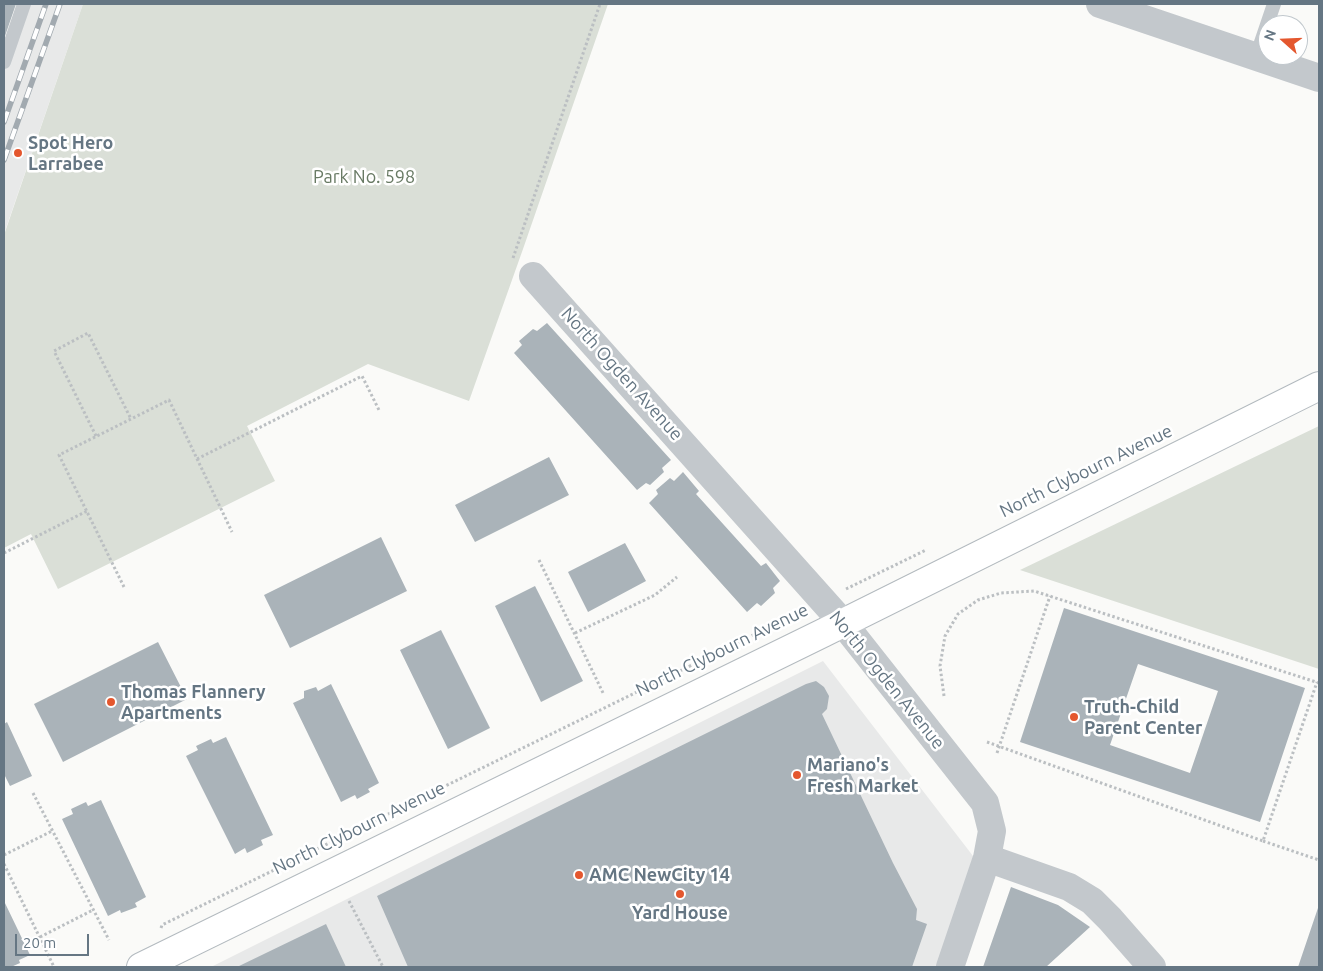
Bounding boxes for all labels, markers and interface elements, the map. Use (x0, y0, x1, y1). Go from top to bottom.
north arrow (1258, 15, 1308, 65)
text: N (1261, 28, 1279, 43)
place label: Spot Hero Larrabee (28, 132, 113, 174)
marker: Spot Hero Larrabee (12, 147, 24, 159)
park label: Park No. 598 (313, 166, 415, 188)
street label: North Ogden Avenue (557, 303, 687, 445)
street label: North Clybourn Avenue (996, 420, 1176, 522)
street label: North Clybourn Avenue (632, 599, 812, 701)
street label: North Ogden Avenue (825, 607, 949, 753)
place label: Thomas Flannery Apartments (121, 681, 266, 724)
marker: Thomas Flannery Apartments (105, 696, 117, 708)
place label: Truth-Child Parent Center (1084, 696, 1203, 739)
marker: Truth-Child Parent Center (1068, 711, 1080, 723)
place label: Mariano's Fresh Market (807, 754, 919, 796)
marker: Mariano's Fresh Market (791, 769, 803, 781)
street label: North Clybourn Avenue (269, 777, 449, 879)
place label: AMC NewCity 14 (589, 864, 730, 886)
marker: AMC NewCity 14 (573, 869, 585, 881)
marker: Yard House (674, 888, 686, 900)
place label: Yard House (632, 902, 728, 924)
scale bar (18, 924, 91, 956)
text: 20 m (23, 934, 56, 951)

